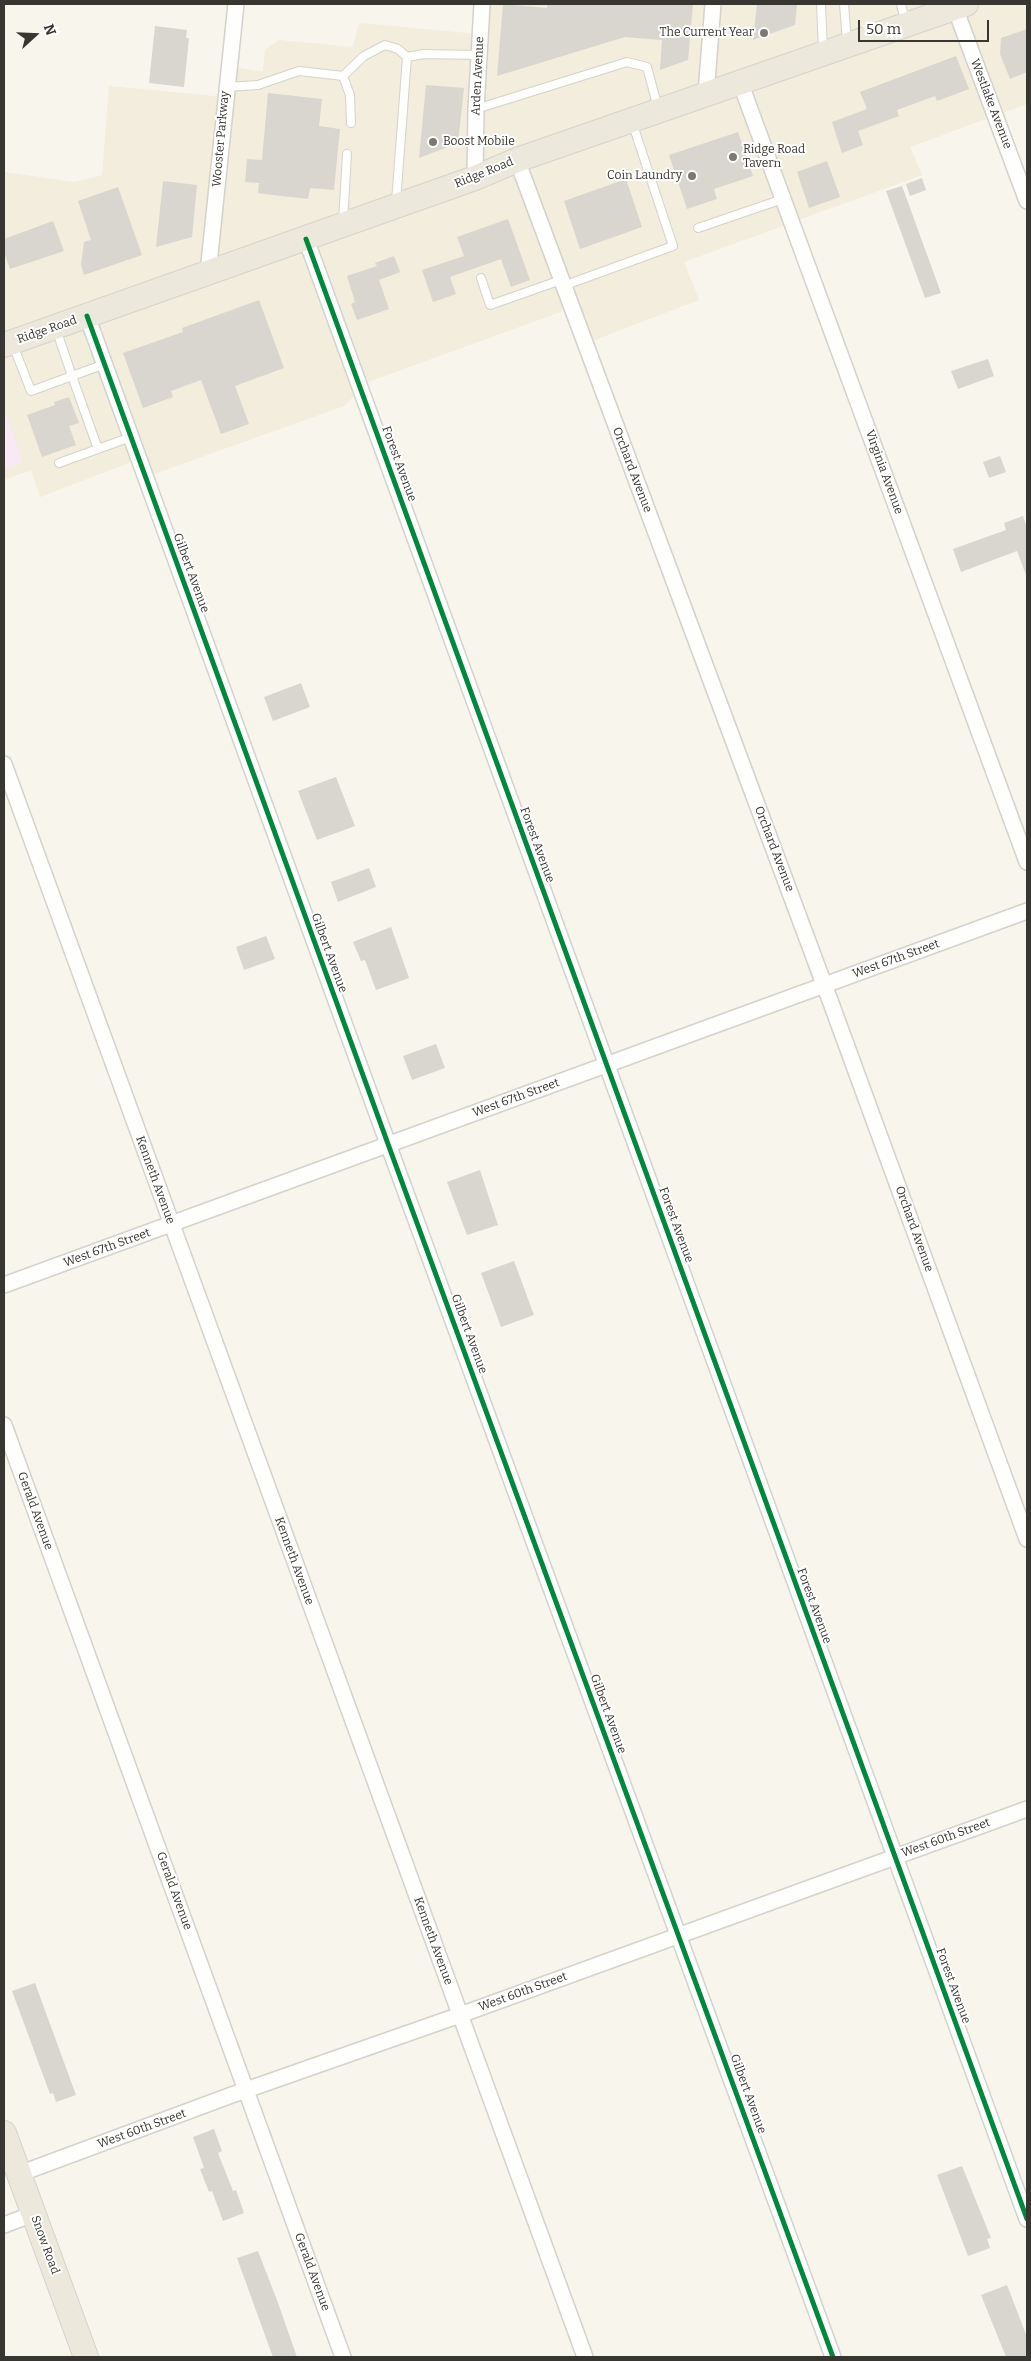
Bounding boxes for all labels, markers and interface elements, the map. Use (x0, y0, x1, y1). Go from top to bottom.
north arrow (10, 10, 60, 60)
scale bar (861, 10, 992, 42)
text: 50 m (866, 20, 901, 38)
text: N (40, 22, 59, 38)
place label: The Current Year (660, 26, 754, 40)
marker: The Current Year (758, 27, 770, 39)
street label: Arden Avenue (469, 36, 487, 116)
street label: Westlake Avenue (967, 57, 1015, 151)
street label: Wooster Parkway (210, 90, 232, 188)
place label: Boost Mobile (443, 135, 515, 149)
marker: Boost Mobile (427, 136, 439, 148)
place label: Ridge Road Tavern (743, 143, 805, 171)
marker: Ridge Road Tavern (727, 151, 739, 163)
street label: Ridge Road (452, 155, 516, 191)
place label: Coin Laundry (607, 169, 682, 183)
marker: Coin Laundry (686, 170, 698, 182)
street label: Ridge Road (15, 313, 79, 347)
street label: Forest Avenue (379, 424, 419, 504)
street label: Orchard Avenue (609, 425, 655, 515)
street label: Virginia Avenue (862, 428, 906, 516)
street label: Gilbert Avenue (170, 531, 212, 615)
street label: Orchard Avenue (751, 804, 797, 894)
street label: Forest Avenue (517, 805, 557, 885)
street label: Gilbert Avenue (308, 911, 350, 995)
street label: West 67th Street (851, 937, 941, 981)
street label: West 67th Street (471, 1076, 561, 1120)
street label: Kenneth Avenue (132, 1134, 178, 1226)
street label: Orchard Avenue (892, 1184, 936, 1274)
street label: Forest Avenue (656, 1185, 696, 1265)
street label: West 67th Street (62, 1226, 152, 1270)
street label: Gilbert Avenue (448, 1292, 490, 1376)
street label: Gerald Avenue (14, 1470, 56, 1552)
street label: Kenneth Avenue (271, 1515, 317, 1607)
street label: Forest Avenue (794, 1566, 834, 1646)
street label: Gilbert Avenue (587, 1672, 629, 1756)
street label: West 60th Street (900, 1815, 992, 1861)
street label: Gerald Avenue (153, 1850, 195, 1932)
street label: Kenneth Avenue (410, 1895, 456, 1987)
street label: Forest Avenue (933, 1946, 973, 2026)
street label: West 60th Street (477, 1969, 569, 2015)
street label: Gilbert Avenue (727, 2052, 769, 2136)
street label: West 60th Street (96, 2106, 188, 2152)
street label: Snow Road (28, 2214, 62, 2276)
street label: Gerald Avenue (291, 2231, 333, 2313)

